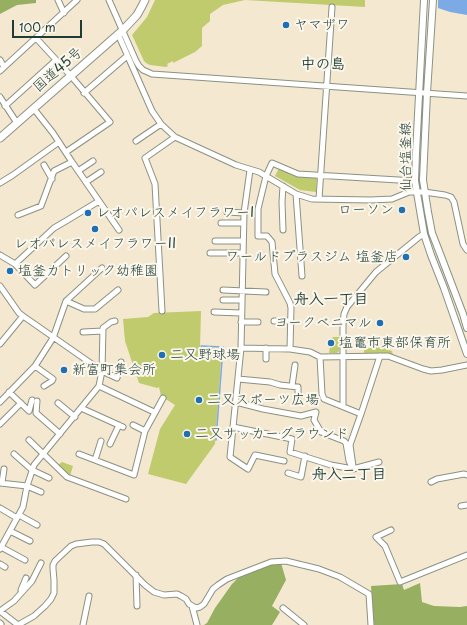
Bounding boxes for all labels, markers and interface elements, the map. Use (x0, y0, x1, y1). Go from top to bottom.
scale bar (14, 12, 84, 38)
place label: ヤマザワ (294, 17, 350, 33)
text: 100 m (19, 18, 56, 36)
marker: ヤマザワ (281, 20, 291, 30)
street label: 国道45号 (30, 44, 86, 96)
district label: 中の島 (301, 56, 345, 74)
street label: 仙台塩釜線 (398, 122, 414, 192)
place label: ローソン (338, 202, 394, 218)
place label: レオパレスメイフラワーI (96, 205, 254, 221)
marker: ローソン (397, 205, 407, 215)
marker: レオパレスメイフラワーI (83, 208, 93, 218)
marker: レオパレスメイフラワーII (90, 224, 100, 234)
place label: レオパレスメイフラワーII (14, 236, 176, 252)
place label: ワールドプラスジム 塩釜店 (225, 249, 398, 265)
marker: ワールドプラスジム 塩釜店 (401, 252, 411, 262)
place label: 塩釜カトリック幼稚園 (18, 263, 158, 279)
marker: 塩釜カトリック幼稚園 (5, 266, 15, 276)
district label: 舟入一丁目 (294, 291, 368, 309)
place label: ヨークベニマル (275, 315, 372, 331)
marker: ヨークベニマル (375, 318, 385, 328)
place label: 塩竈市東部保育所 (339, 335, 451, 351)
marker: 塩竈市東部保育所 (326, 338, 336, 348)
place label: 二又野球場 (170, 347, 240, 363)
marker: 二又野球場 (157, 350, 167, 360)
place label: 新富町集会所 (72, 362, 156, 378)
marker: 新富町集会所 (59, 365, 69, 375)
place label: 二又スポーツ広場 (207, 392, 319, 408)
marker: 二又スポーツ広場 (194, 395, 204, 405)
place label: 二又サッカーグラウンド (195, 426, 349, 442)
marker: 二又サッカーグラウンド (182, 429, 192, 439)
district label: 舟入二丁目 (312, 466, 386, 484)

